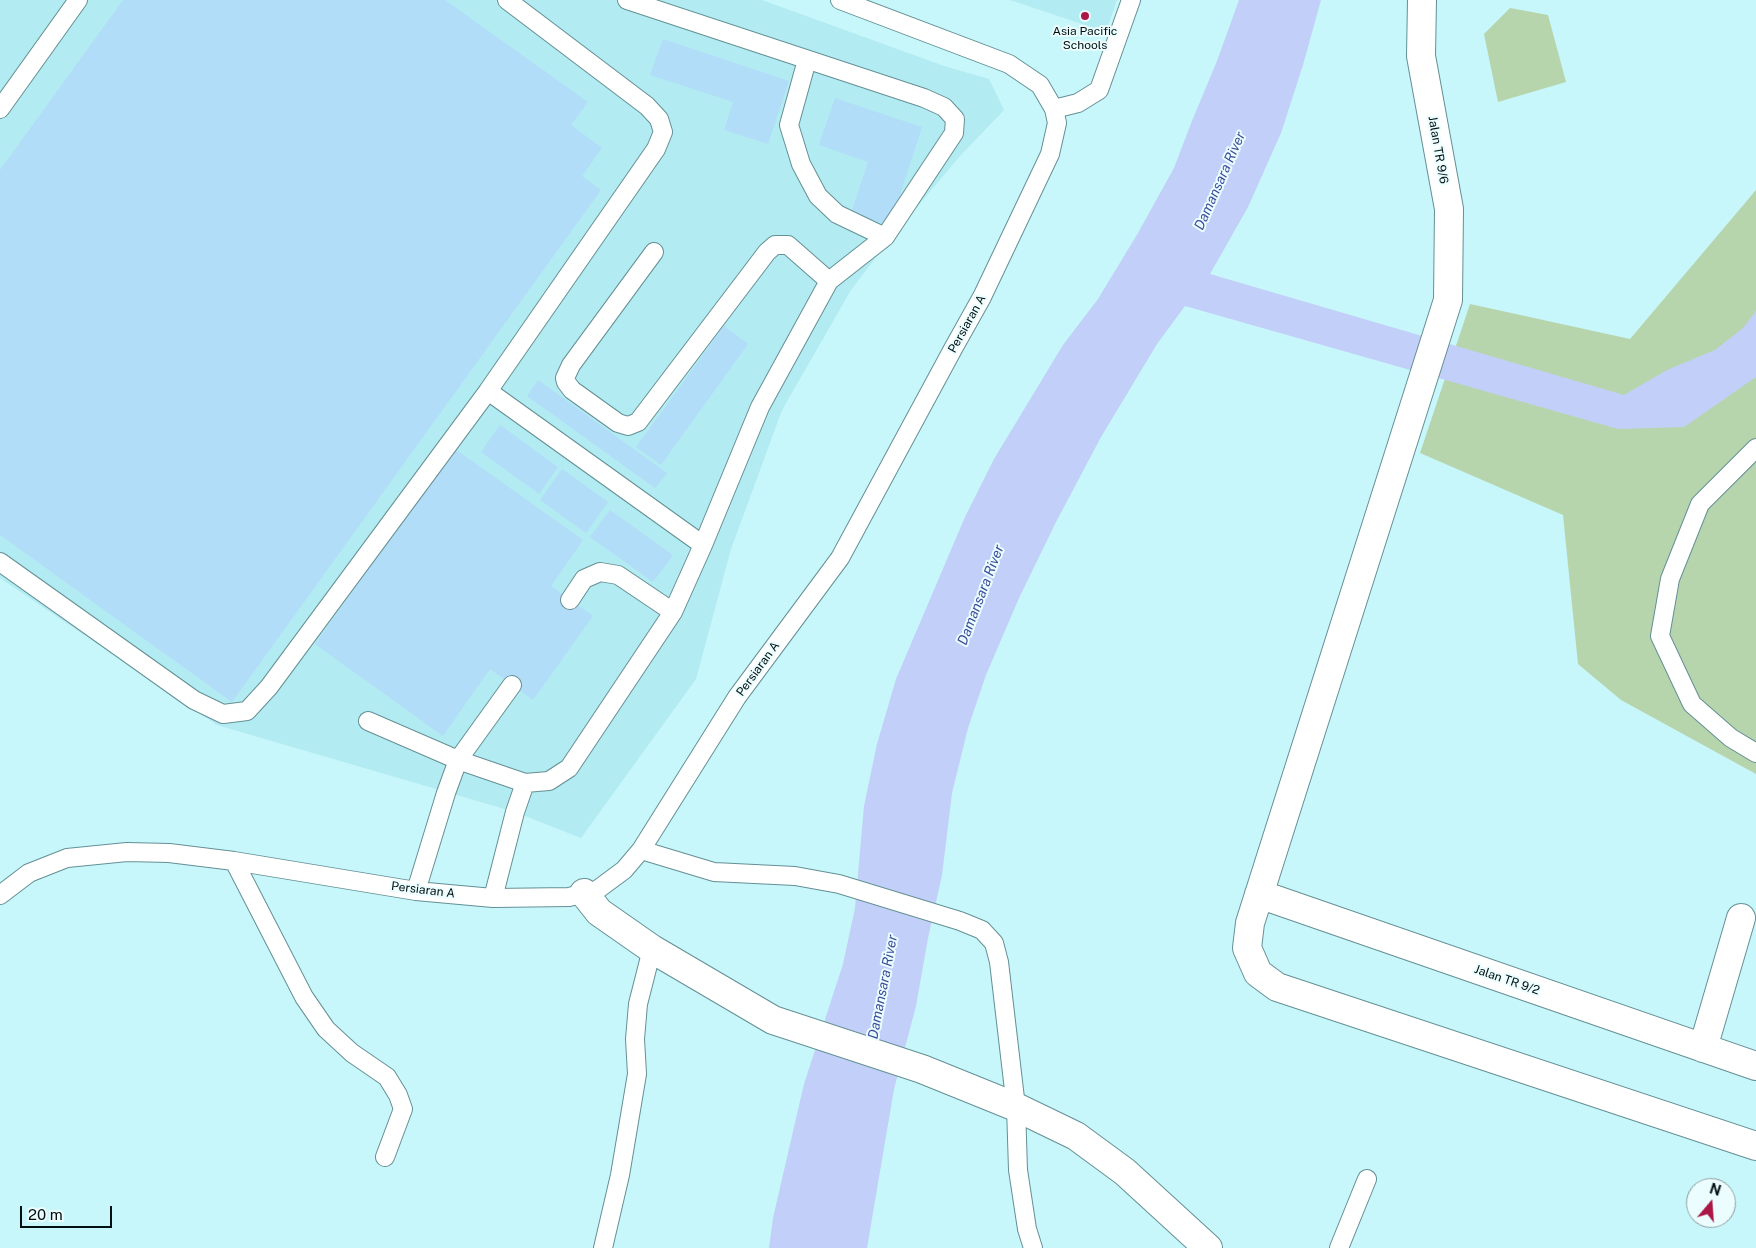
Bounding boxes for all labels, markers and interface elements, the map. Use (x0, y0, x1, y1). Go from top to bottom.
marker: Asia Pacific Schools (1079, 10, 1091, 22)
place label: Asia Pacific Schools (1053, 24, 1117, 52)
street label: Jalan TR 9/6 (1425, 115, 1451, 185)
water label: Damansara River (1191, 129, 1249, 233)
street label: Persiaran A (945, 292, 989, 356)
water label: Damansara River (954, 543, 1008, 647)
street label: Persiaran A (733, 639, 783, 699)
street label: Persiaran A (390, 879, 456, 901)
water label: Damansara River (865, 933, 901, 1041)
street label: Jalan TR 9/2 (1472, 962, 1542, 998)
north arrow (1686, 1178, 1736, 1228)
text: N (1708, 1180, 1723, 1199)
scale bar (22, 1196, 115, 1228)
text: 20 m (28, 1206, 63, 1223)

